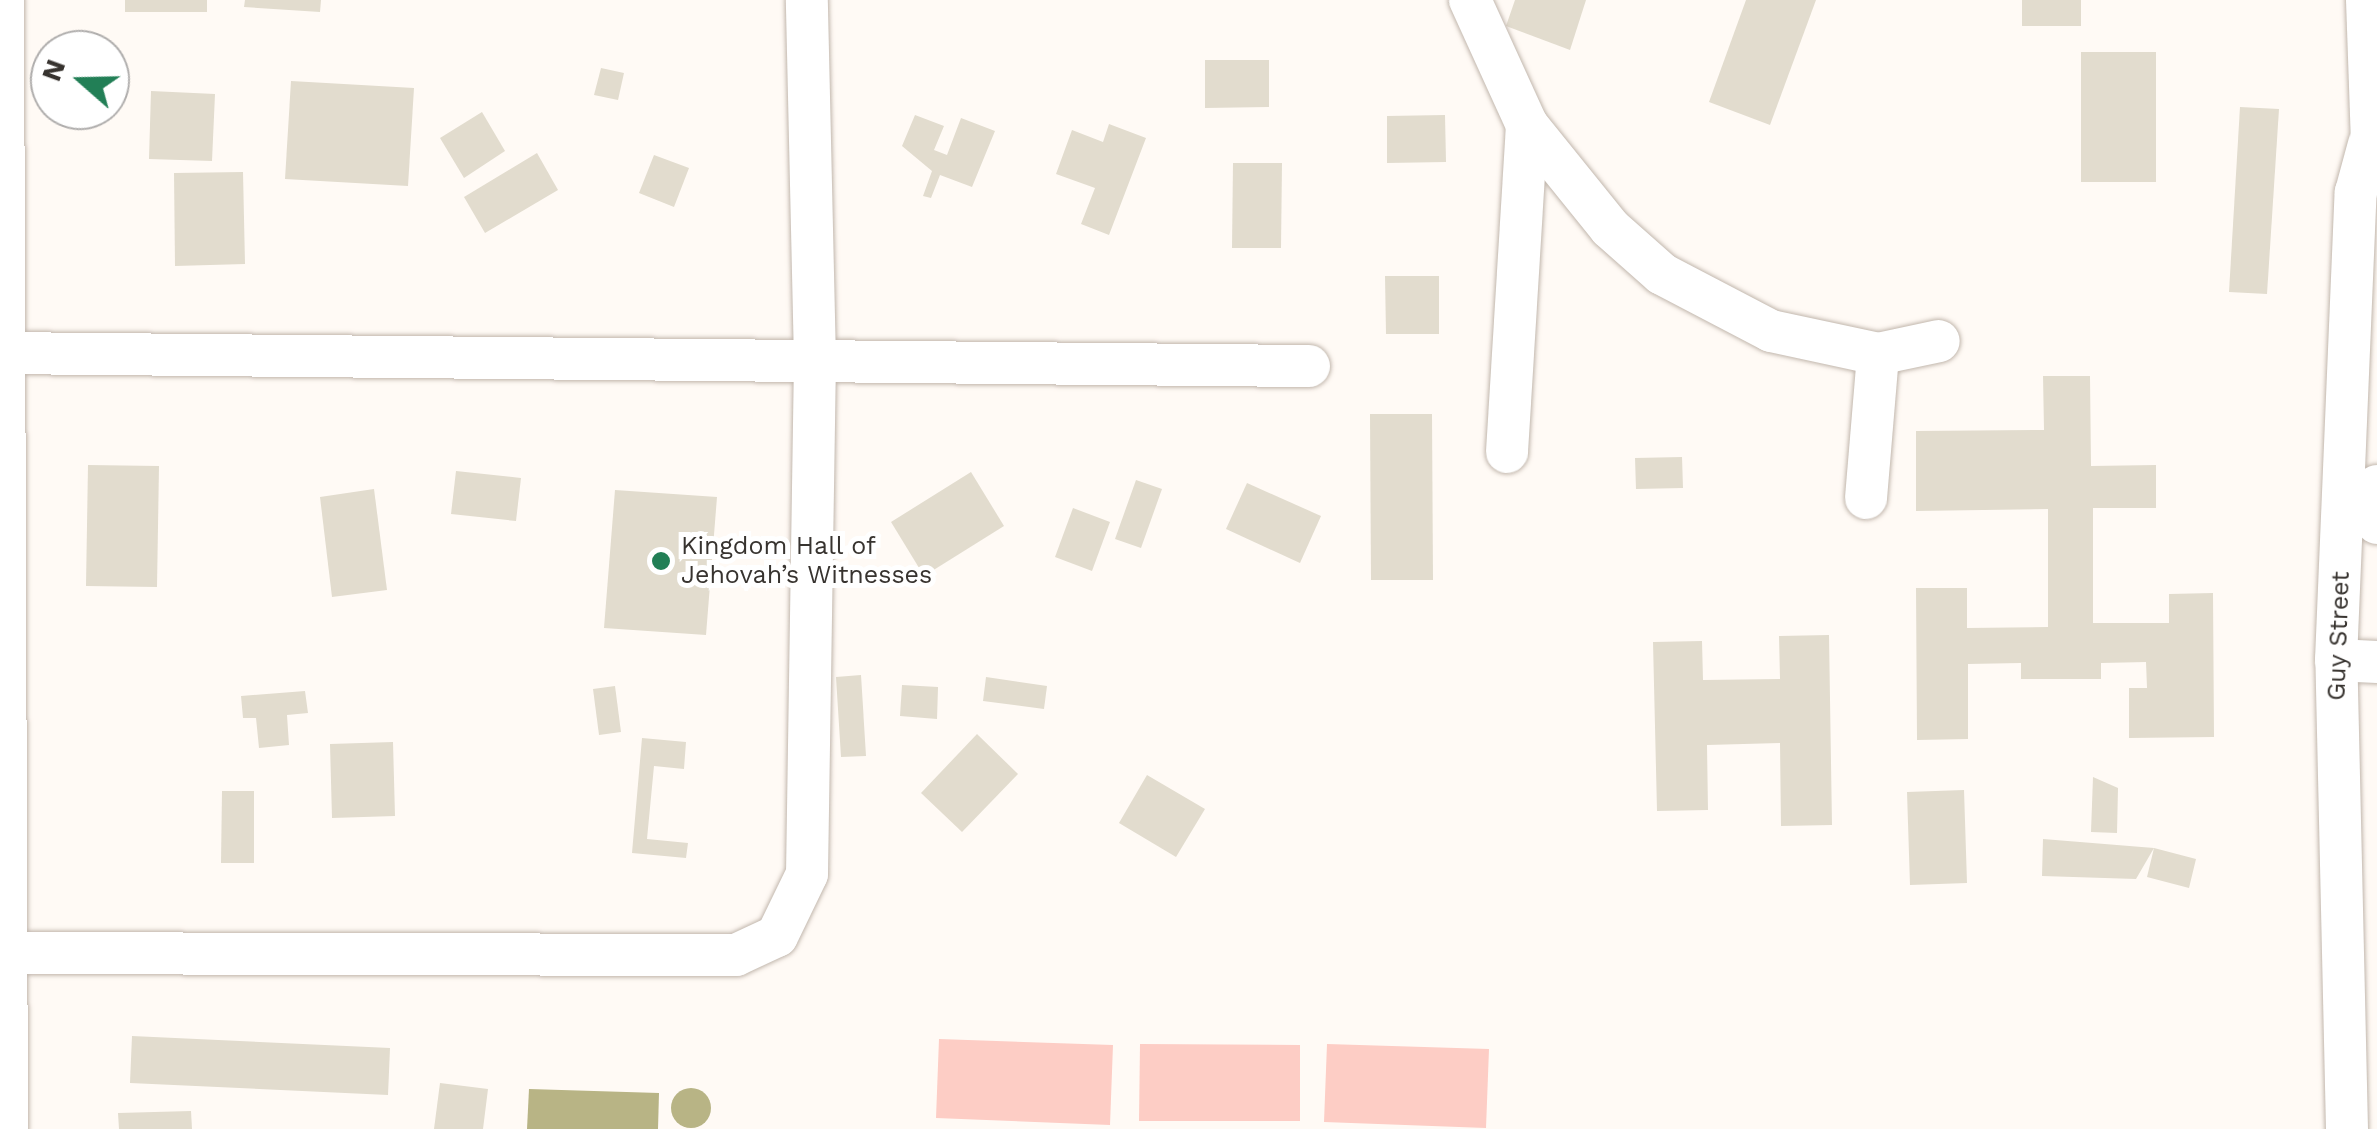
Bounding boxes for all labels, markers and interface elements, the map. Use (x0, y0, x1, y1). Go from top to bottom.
north arrow (30, 30, 130, 130)
text: N (34, 55, 72, 86)
place label: Kingdom Hall of Jehovah’s Witnesses (681, 532, 933, 591)
marker: Kingdom Hall of Jehovah’s Witnesses (650, 550, 672, 572)
street label: Guy Street (2322, 570, 2356, 702)

